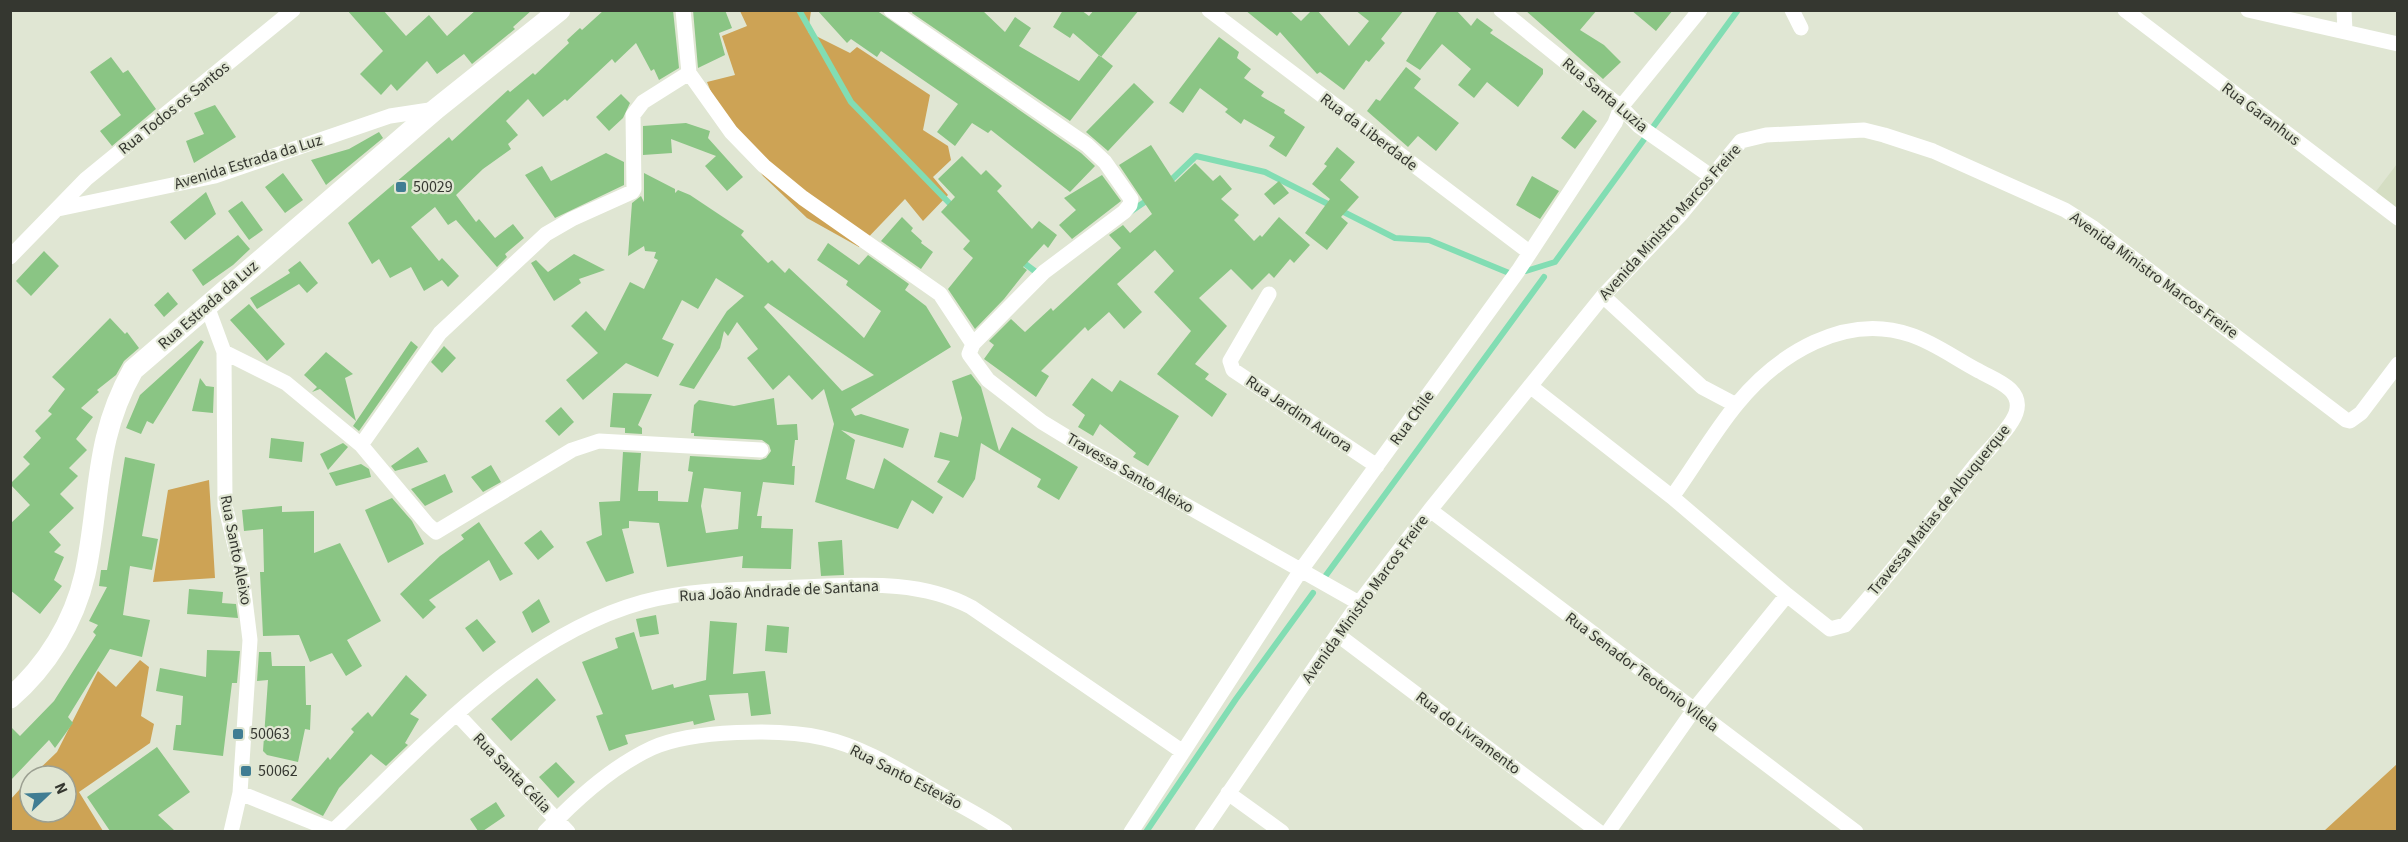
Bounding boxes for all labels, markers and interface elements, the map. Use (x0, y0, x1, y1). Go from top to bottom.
street label: Rua Santa Luzia (1557, 53, 1653, 137)
street label: Rua Todos os Santos (114, 56, 234, 160)
street label: Rua Garanhus (2217, 77, 2305, 151)
street label: Rua da Liberdade (1316, 88, 1422, 176)
street label: Avenida Estrada da Luz (171, 129, 325, 195)
street label: Avenida Ministro Marcos Freire (1594, 139, 1746, 305)
place label: 50029 (413, 176, 453, 198)
marker: 50029 (394, 180, 408, 194)
street label: Avenida Ministro Marcos Freire (2065, 206, 2243, 344)
street label: Rua Estrada da Luz (153, 255, 263, 355)
street label: Rua Jardim Aurora (1241, 370, 1357, 458)
street label: Rua Chile (1385, 386, 1439, 450)
street label: Travessa Matias de Albuquerque (1863, 420, 2015, 600)
street label: Travessa Santo Aleixo (1062, 428, 1198, 518)
street label: Rua Santo Aleixo (215, 493, 257, 607)
street label: Avenida Ministro Marcos Freire (1296, 510, 1434, 688)
street label: Rua João Andrade de Santana (679, 575, 879, 607)
street label: Rua Senador Teotonio Vilela (1561, 607, 1723, 737)
street label: Rua do Livramento (1411, 686, 1525, 780)
place label: 50063 (250, 723, 290, 745)
marker: 50063 (231, 727, 245, 741)
street label: Rua Santa Célia (468, 728, 556, 818)
street label: Rua Santo Estevão (846, 739, 966, 815)
place label: 50062 (258, 760, 298, 782)
north arrow (18, 764, 78, 824)
marker: 50062 (239, 764, 253, 778)
text: N (49, 779, 73, 798)

